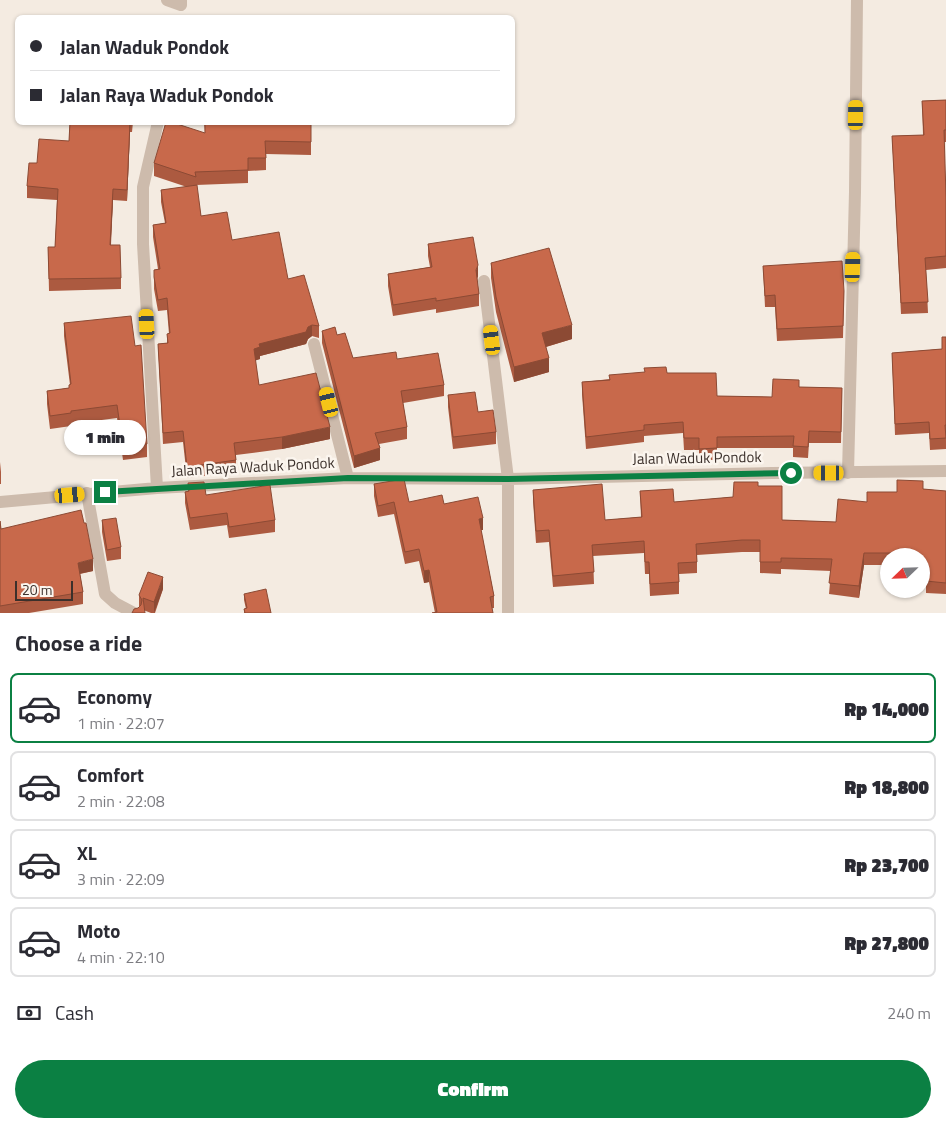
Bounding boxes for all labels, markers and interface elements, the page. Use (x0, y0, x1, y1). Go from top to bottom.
text: Jalan Waduk Pondok (60, 32, 229, 61)
text: Jalan Raya Waduk Pondok (60, 80, 274, 109)
car (848, 100, 863, 130)
car (844, 252, 861, 282)
car (138, 309, 155, 339)
car (482, 324, 501, 356)
car (318, 386, 339, 418)
callout: 1 min (64, 420, 146, 454)
text: 1 min (85, 425, 125, 449)
street label: Jalan Waduk Pondok (632, 445, 762, 470)
street label: Jalan Raya Waduk Pondok (171, 451, 335, 482)
route start (780, 462, 802, 484)
car (814, 466, 844, 481)
route end (94, 481, 116, 503)
car (54, 486, 85, 504)
north arrow (880, 548, 930, 598)
map controls (880, 548, 930, 598)
scale bar (15, 578, 72, 601)
text: 20 m (22, 579, 52, 600)
text: Choose a ride (15, 626, 142, 660)
text: Economy (77, 682, 152, 711)
icon: car (17, 686, 62, 731)
text: Rp 14,000 (845, 694, 929, 723)
text: 1 min · 22:07 (77, 711, 165, 735)
text: Comfort (77, 760, 144, 789)
icon: car (17, 764, 62, 809)
text: Rp 18,800 (845, 772, 929, 801)
text: 2 min · 22:08 (77, 789, 165, 813)
text: XL (77, 838, 97, 867)
icon: car (17, 842, 62, 887)
text: Rp 23,700 (845, 850, 929, 879)
text: 3 min · 22:09 (77, 867, 165, 891)
text: Moto (77, 916, 120, 945)
icon: car (17, 920, 62, 965)
text: Rp 27,800 (845, 928, 929, 957)
text: 4 min · 22:10 (77, 945, 165, 969)
text: Cash (55, 998, 94, 1027)
icon: cash (15, 999, 43, 1027)
text: 240 m (887, 1001, 931, 1025)
button: Confirm (15, 1060, 931, 1118)

